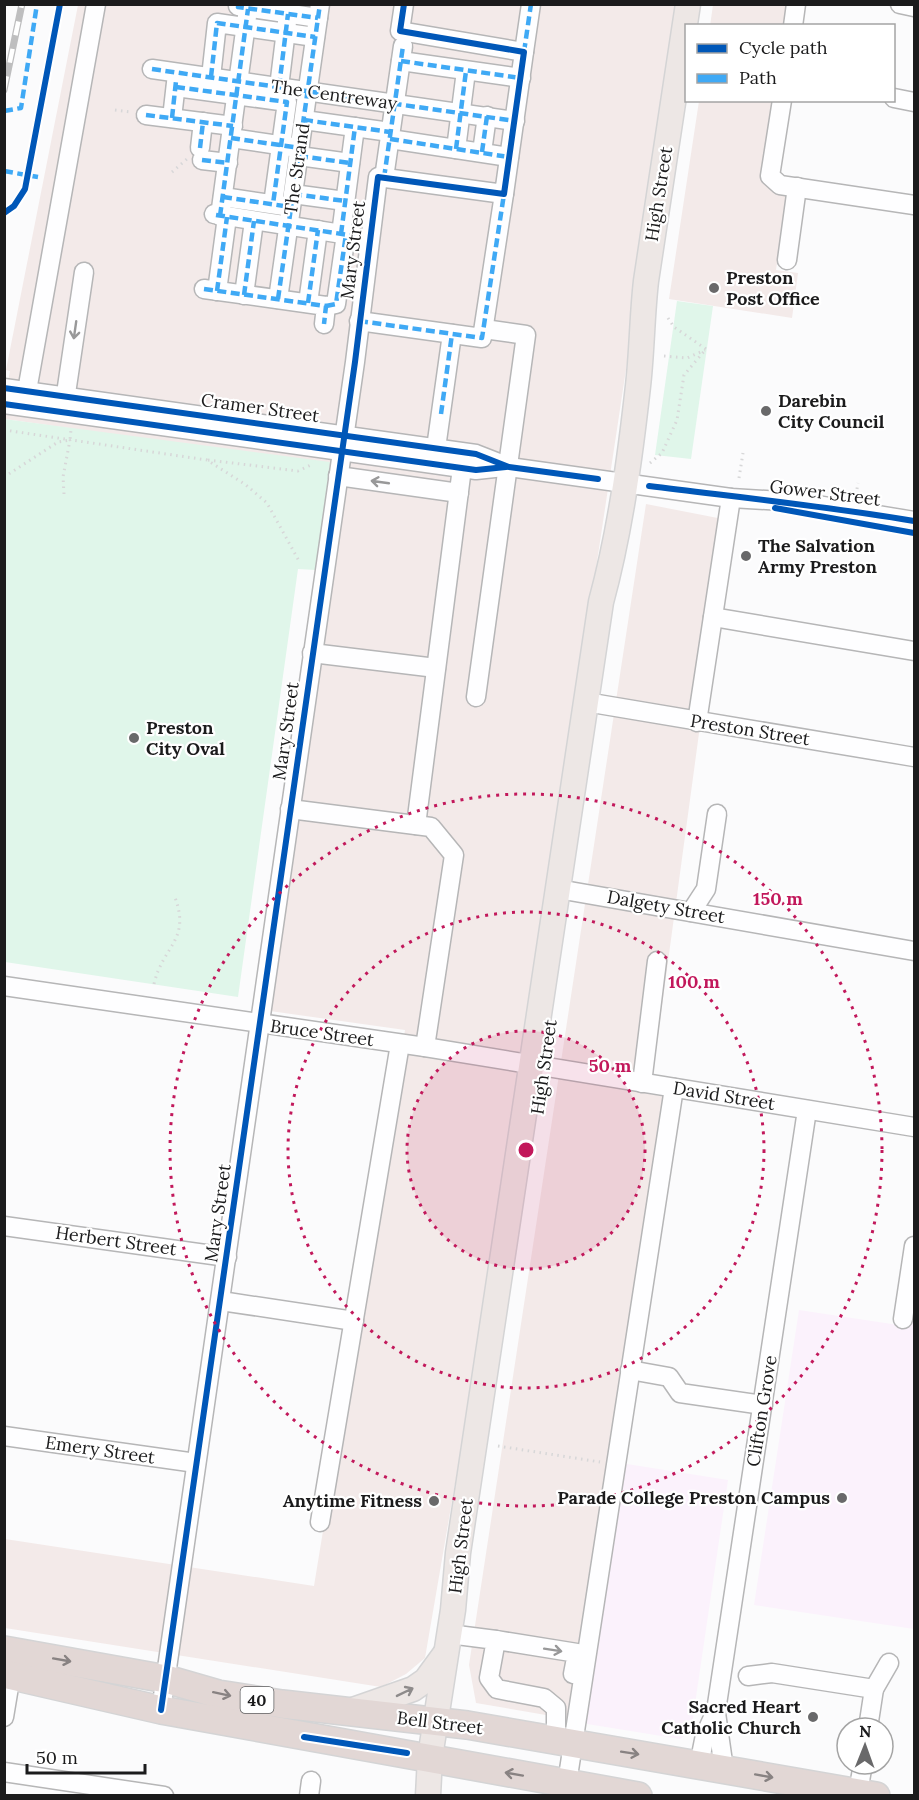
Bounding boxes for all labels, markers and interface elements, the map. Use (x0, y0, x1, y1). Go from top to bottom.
legend (685, 24, 895, 102)
text: Cycle path (739, 36, 828, 59)
text: Path (739, 66, 777, 89)
street label: The Centreway (270, 74, 399, 115)
street label: The Strand (279, 121, 314, 216)
street label: High Street (640, 145, 677, 243)
street label: Mary Street (335, 199, 370, 301)
place label: Preston Post Office (726, 266, 820, 310)
marker: Preston Post Office (707, 281, 721, 295)
one-way arrow (70, 320, 81, 339)
street label: Cramer Street (200, 388, 321, 427)
place label: Darebin City Council (778, 389, 885, 433)
marker: Darebin City Council (759, 404, 773, 418)
street label: Gower Street (768, 474, 882, 511)
one-way arrow (370, 476, 390, 487)
place label: The Salvation Army Preston (758, 534, 878, 578)
marker: The Salvation Army Preston (739, 549, 753, 563)
street label: Mary Street (267, 680, 304, 782)
street label: Preston Street (689, 709, 812, 750)
place label: Preston City Oval (146, 716, 225, 760)
marker: Preston City Oval (127, 731, 141, 745)
street label: Dalgety Street (605, 885, 727, 928)
text: 150 m (753, 887, 803, 910)
text: 100 m (668, 970, 720, 993)
street label: Bruce Street (269, 1014, 375, 1051)
street label: High Street (525, 1018, 562, 1116)
text: 50 m (589, 1054, 632, 1077)
street label: David Street (671, 1076, 777, 1115)
centre of rings (516, 1140, 536, 1160)
street label: Mary Street (199, 1162, 236, 1264)
street label: Herbert Street (54, 1221, 178, 1260)
street label: Clifton Grove (741, 1353, 782, 1468)
street label: Emery Street (44, 1430, 156, 1469)
place label: Parade College Preston Campus (557, 1486, 830, 1509)
place label: Anytime Fitness (283, 1489, 422, 1512)
marker: Parade College Preston Campus (835, 1491, 849, 1505)
marker: Anytime Fitness (427, 1494, 441, 1508)
street label: High Street (443, 1497, 478, 1595)
one-way arrow (543, 1644, 563, 1655)
one-way arrow (52, 1655, 71, 1666)
one-way arrow (395, 1686, 413, 1698)
road number: 40 (240, 1687, 274, 1713)
one-way arrow (212, 1689, 231, 1700)
place label: Sacred Heart Catholic Church (661, 1695, 802, 1739)
street label: Bell Street (396, 1706, 484, 1739)
marker: Sacred Heart Catholic Church (806, 1710, 820, 1724)
north arrow (835, 1716, 895, 1776)
text: N (859, 1721, 872, 1741)
scale bar (27, 1737, 146, 1775)
text: 50 m (36, 1746, 78, 1769)
one-way arrow (620, 1748, 639, 1759)
one-way arrow (504, 1768, 524, 1779)
one-way arrow (754, 1771, 774, 1782)

